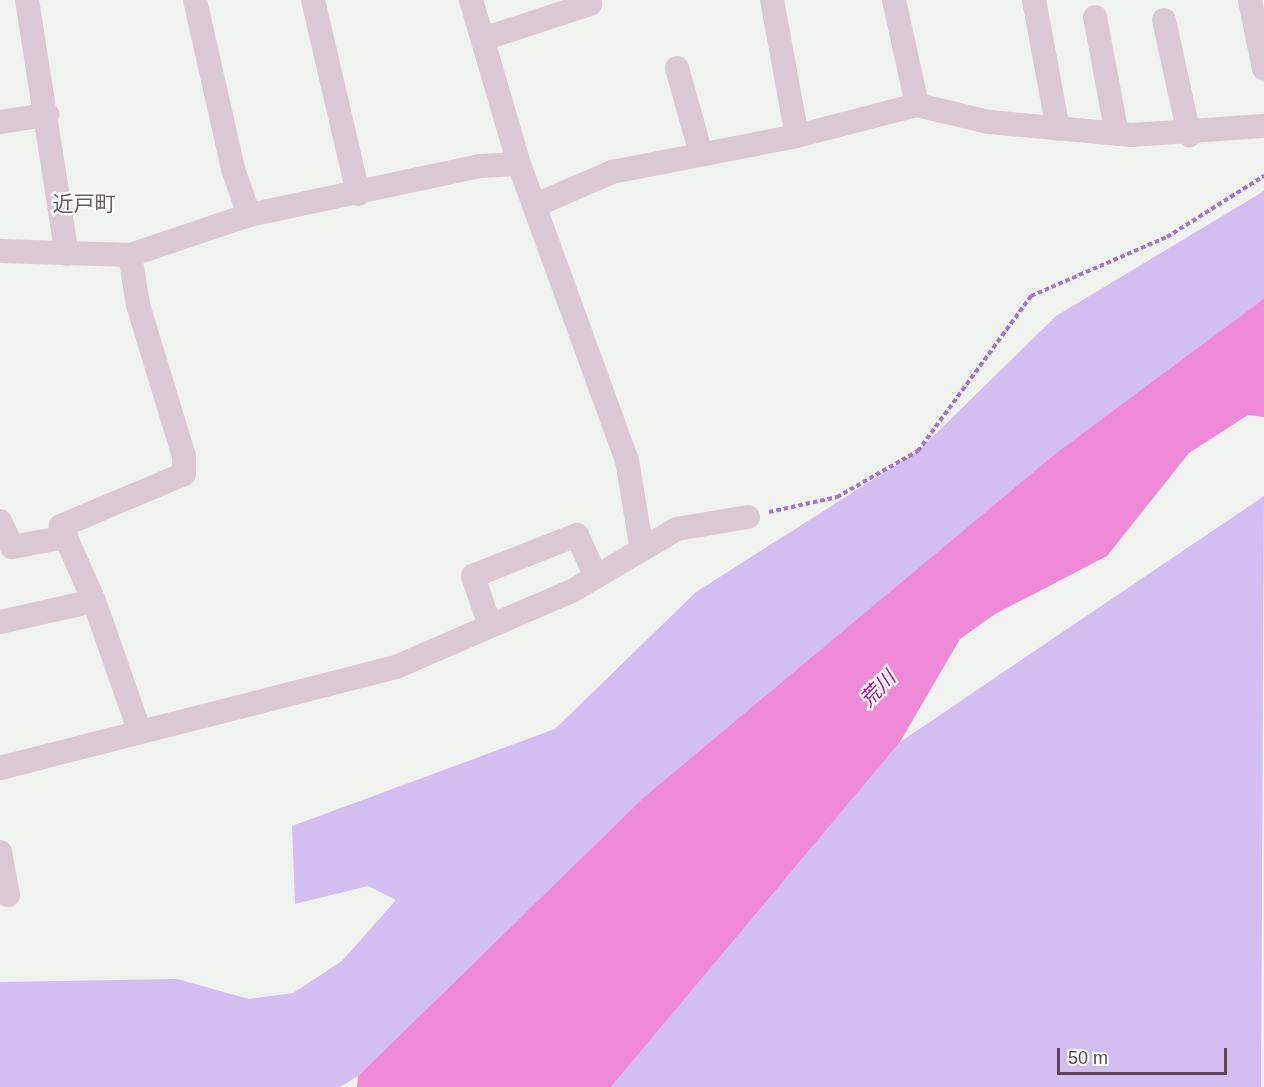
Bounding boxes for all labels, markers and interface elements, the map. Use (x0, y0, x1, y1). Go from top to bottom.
district label: 近戸町 (53, 191, 115, 217)
water label: 荒川 (855, 666, 901, 712)
scale bar (1060, 1036, 1230, 1074)
text: 50 m (1068, 1048, 1108, 1068)

